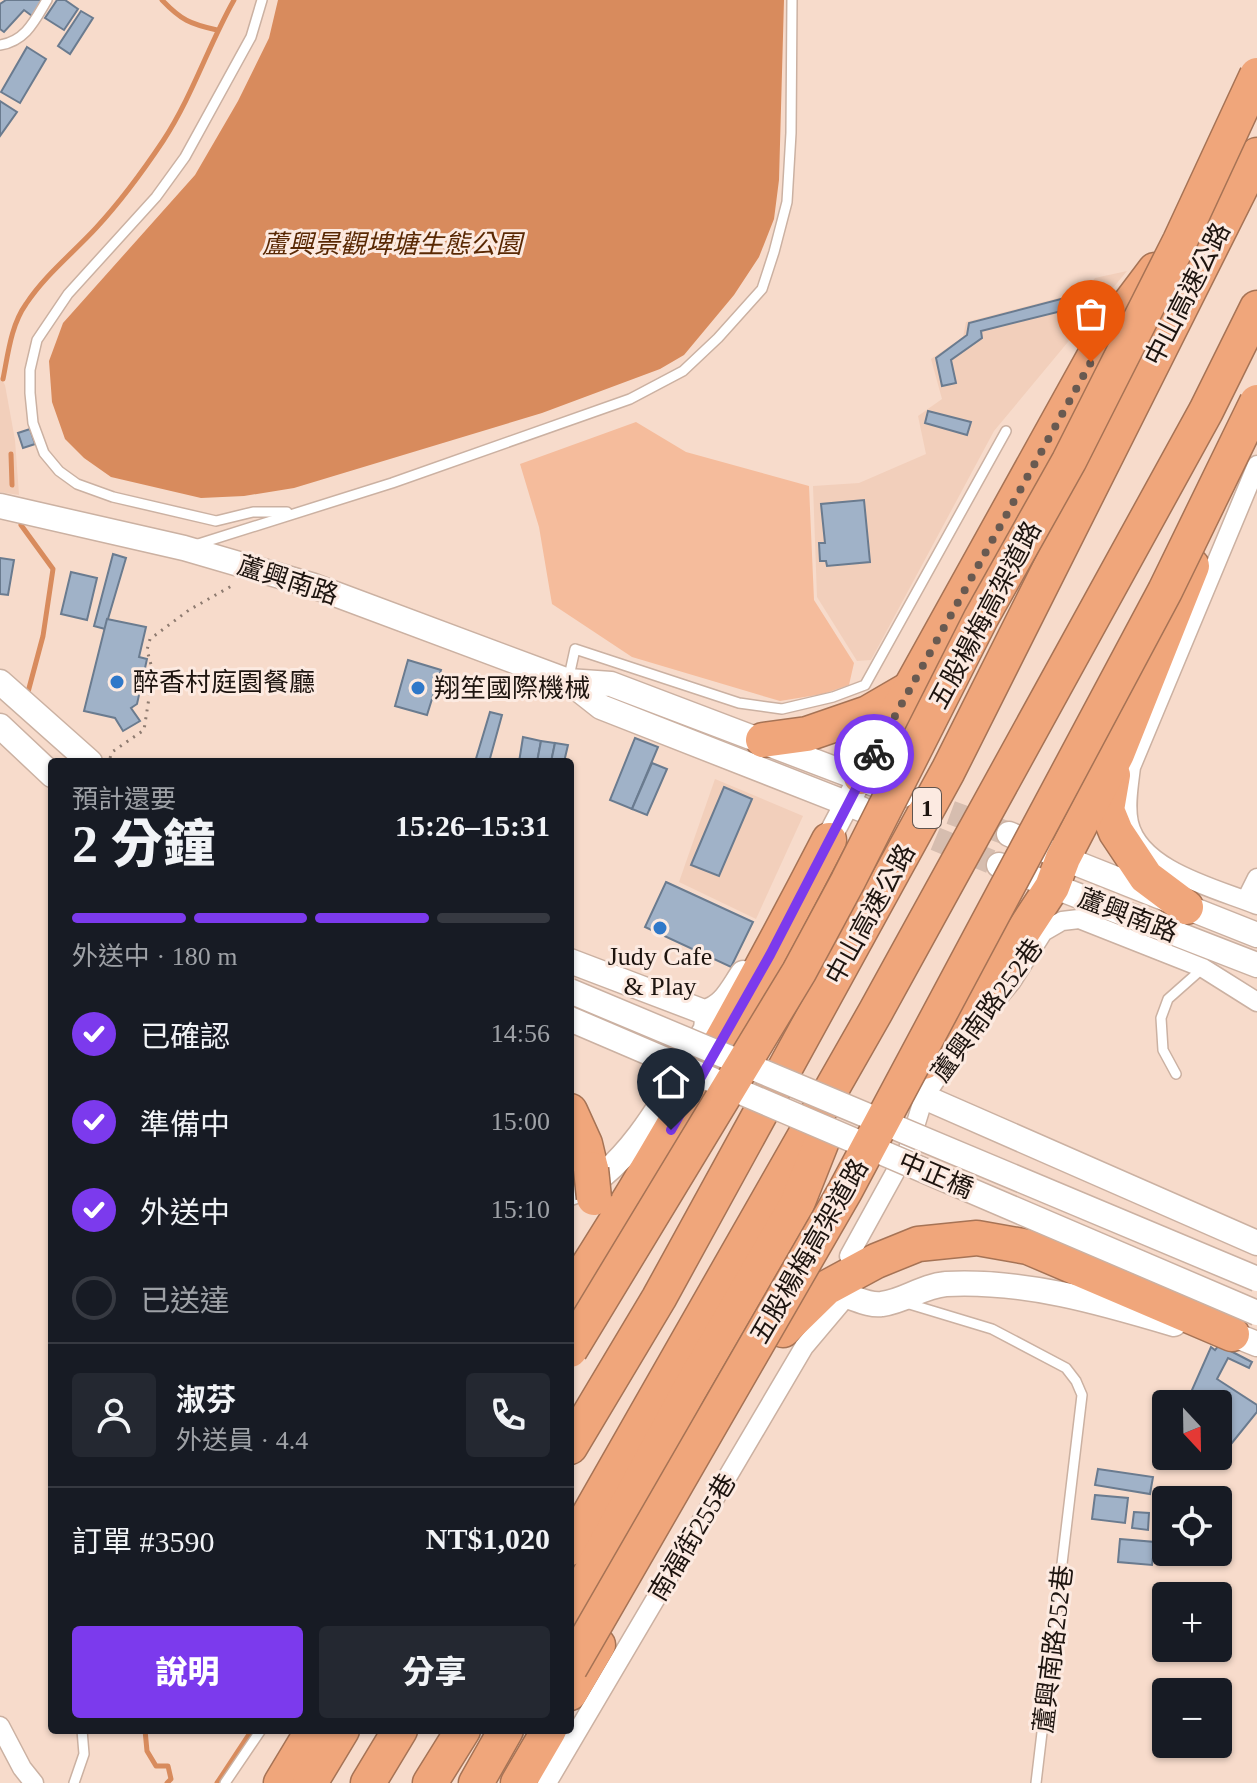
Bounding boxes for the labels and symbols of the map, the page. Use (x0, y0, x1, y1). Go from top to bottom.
street label: 中山高速公路 (1139, 218, 1236, 370)
park label: 蘆興景觀埤塘生態公園 (262, 230, 526, 259)
pin (1057, 280, 1125, 362)
street label: 五股楊梅高架道路 (924, 517, 1047, 714)
street label: 蘆興南路 (234, 551, 342, 610)
place label: 醉香村庭園餐廳 (133, 668, 315, 697)
marker: 醉香村庭園餐廳 (108, 673, 126, 691)
place label: 翔笙國際機械 (434, 674, 590, 703)
marker: 翔笙國際機械 (409, 679, 427, 697)
courier (834, 714, 914, 794)
road number: 1 (913, 788, 941, 828)
street label: 中山高速公路 (820, 839, 921, 989)
street label: 蘆興南路 (1074, 883, 1182, 948)
marker: Judy Cafe & Play (651, 919, 669, 937)
street label: 蘆興南路252巷 (926, 933, 1049, 1087)
place label: Judy Cafe & Play (608, 942, 712, 1001)
pin (637, 1048, 705, 1130)
street label: 中正橋 (894, 1147, 977, 1204)
street label: 五股楊梅高架道路 (745, 1154, 874, 1349)
north arrow (1152, 1390, 1232, 1470)
street label: 南福街255巷 (643, 1468, 742, 1606)
street label: 蘆興南路252巷 (1029, 1563, 1078, 1735)

